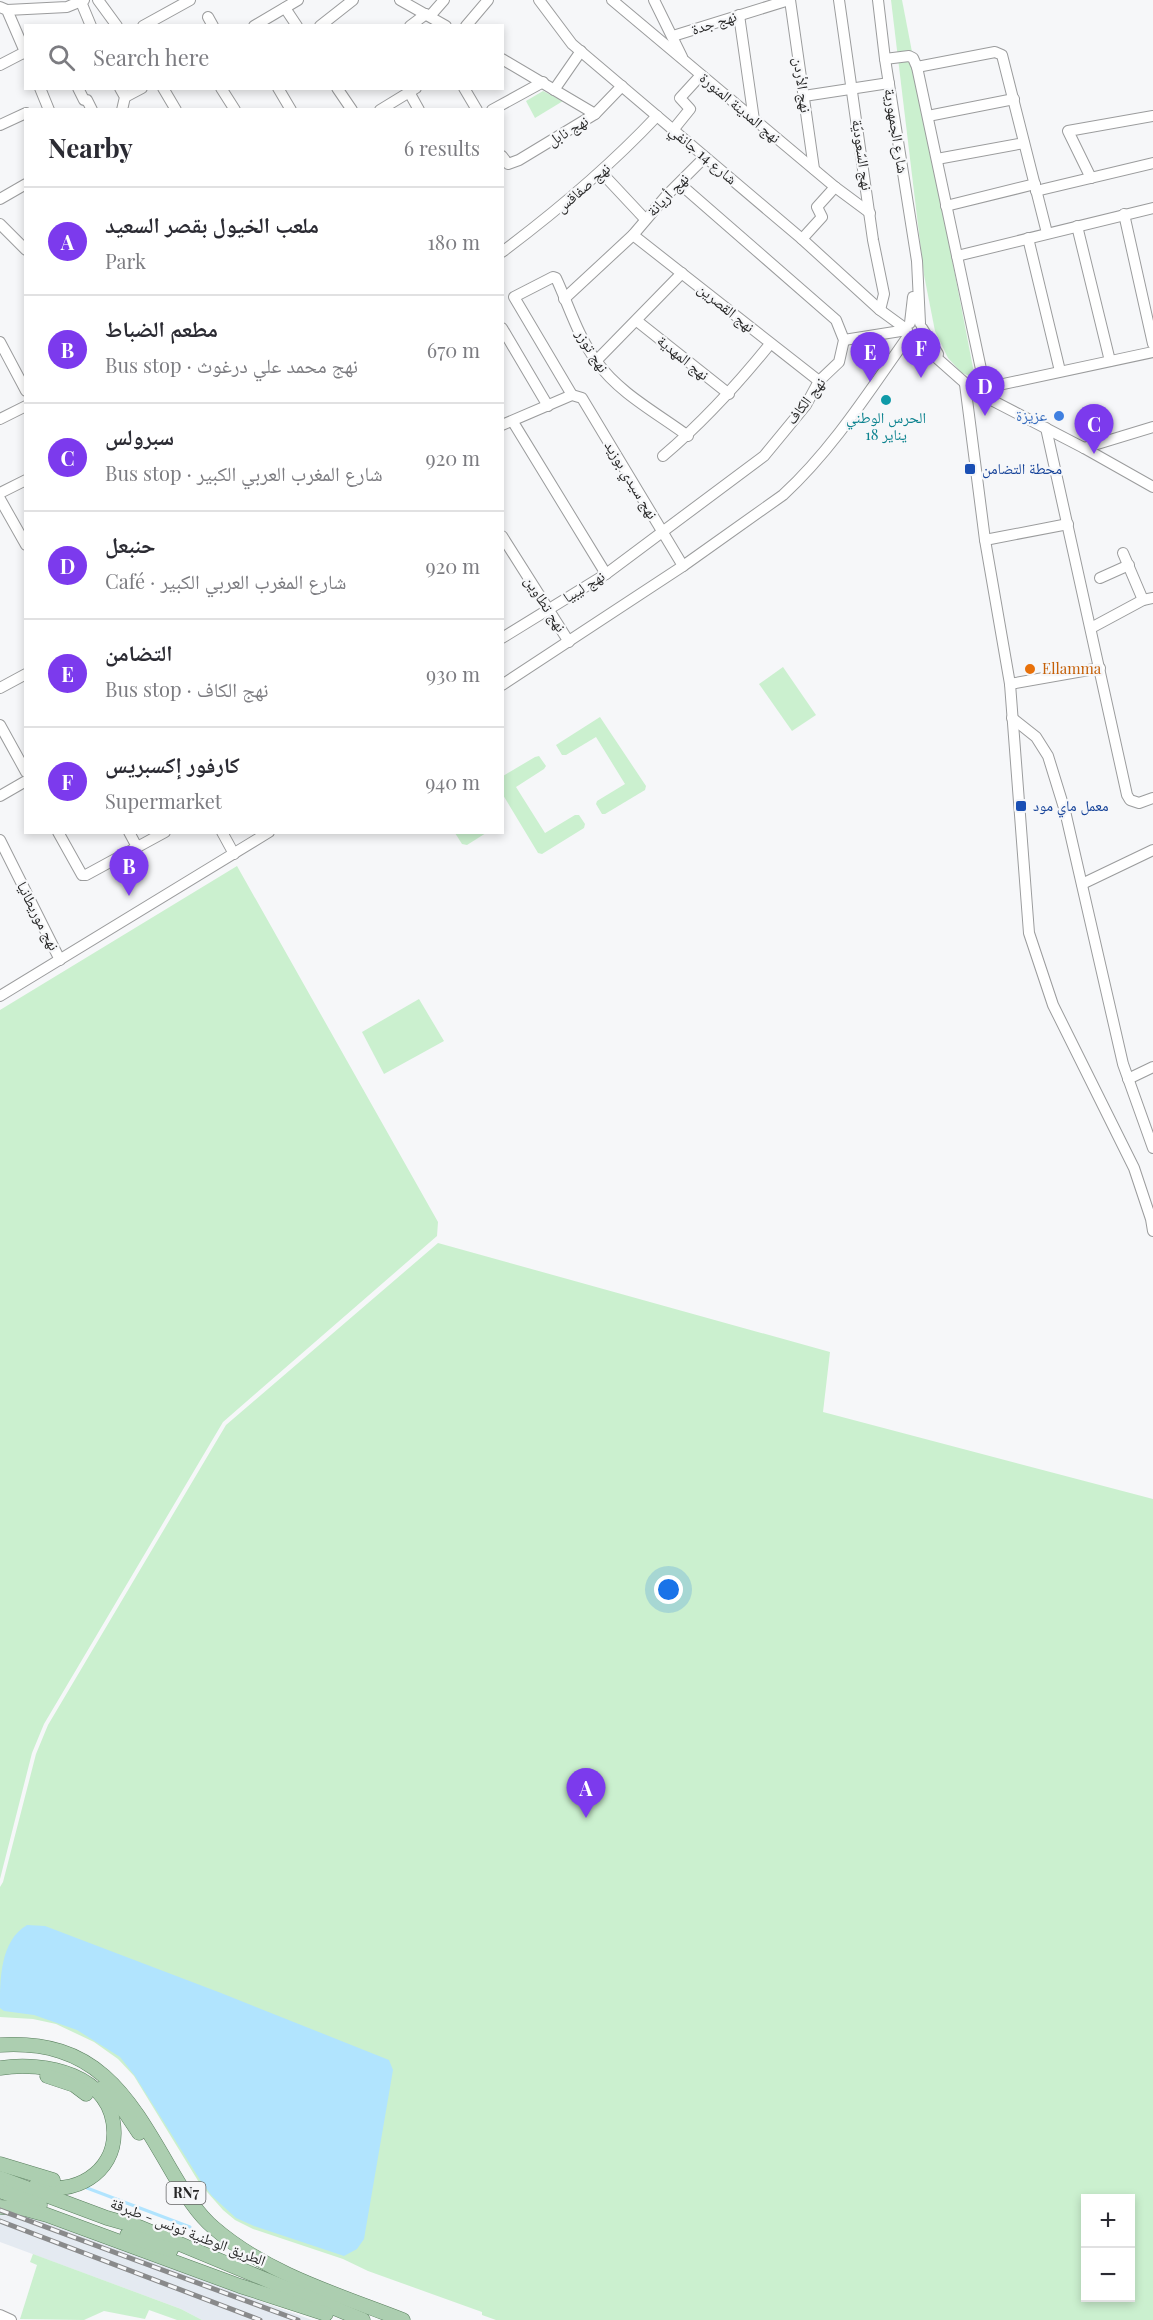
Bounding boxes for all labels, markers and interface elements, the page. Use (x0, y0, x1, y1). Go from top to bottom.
street label: نهج جدة (689, 5, 739, 40)
search box (24, 24, 504, 90)
icon: search (45, 41, 78, 74)
text: Search here (93, 42, 209, 72)
street label: نهج الأردن (788, 56, 817, 114)
street label: نهج المدينة المنورة (695, 67, 785, 148)
street label: شارع الجمهورية (879, 87, 914, 175)
street label: نهج نابل (543, 110, 592, 151)
street label: نهج السّعوديّة (847, 118, 878, 192)
street label: شارع 14 جانفي (664, 120, 742, 191)
text: Nearby (48, 130, 133, 165)
text: 6 results (404, 134, 480, 161)
street label: نهج صفاقس (551, 158, 615, 217)
street label: نهج أريانة (642, 168, 694, 221)
text: ملعب الخيول بقصر السعيد (105, 209, 319, 239)
text: A (61, 228, 74, 255)
text: 180 m (427, 228, 480, 255)
text: Park (105, 247, 146, 274)
street label: نهج القصرين (693, 278, 759, 337)
text: مطعم الضباط (105, 313, 218, 343)
street label: نهج توزر (570, 324, 614, 376)
pin: F (902, 328, 940, 378)
street label: نهج المهدية (653, 330, 714, 385)
pin: E (850, 332, 890, 382)
text: B (61, 336, 74, 363)
text: 670 m (427, 336, 480, 363)
text: Bus stop · نهج محمد علي درغوث (105, 351, 358, 378)
pin: D (966, 366, 1004, 416)
street label: نهج الكاف (781, 373, 830, 428)
marker: الحرس الوطني 18 يناير (879, 393, 893, 407)
pin: C (1074, 404, 1114, 454)
place label: عزيزة (1016, 405, 1047, 425)
place label: الحرس الوطني 18 يناير (846, 407, 926, 444)
marker: عزيزة (1052, 409, 1066, 423)
text: سبرولس (105, 421, 174, 451)
street label: نهج سيدي بوزيد (598, 437, 663, 524)
text: C (60, 444, 75, 471)
text: 920 m (426, 444, 480, 471)
place label: محطة التضامن (982, 458, 1062, 479)
text: Bus stop · شارع المغرب العربي الكبير (105, 459, 383, 486)
marker: محطة التضامن (963, 462, 977, 476)
text: حنبعل (105, 529, 156, 559)
text: D (60, 552, 75, 579)
text: 920 m (426, 552, 480, 579)
street label: نهج ليبيا (559, 566, 609, 608)
text: Café · شارع المغرب العربي الكبير (105, 567, 346, 594)
street label: نهج تطاوين (519, 572, 571, 636)
text: التضامن (105, 637, 172, 667)
place label: Ellamma (1042, 658, 1102, 678)
text: E (61, 660, 74, 687)
text: 930 m (426, 660, 480, 687)
marker: Ellamma (1023, 662, 1037, 676)
text: Bus stop · نهج الكاف (105, 675, 268, 702)
text: كارفور إكسبريس (105, 749, 240, 779)
text: F (62, 768, 73, 795)
text: 940 m (425, 768, 480, 795)
text: Supermarket (105, 787, 222, 814)
place label: معمل ماي مود (1033, 795, 1109, 818)
marker: معمل ماي مود (1014, 799, 1028, 813)
pin: B (110, 846, 148, 896)
street label: نهج موريطانيا (12, 878, 65, 954)
your location (654, 1575, 683, 1604)
pin: A (566, 1768, 606, 1818)
road number: RN7 (166, 2182, 206, 2204)
street label: الطريق الوطنية تونس - طبرقة (108, 2192, 269, 2271)
map controls (1081, 2194, 1135, 2302)
button: + (1081, 2194, 1135, 2248)
button: − (1081, 2248, 1135, 2302)

